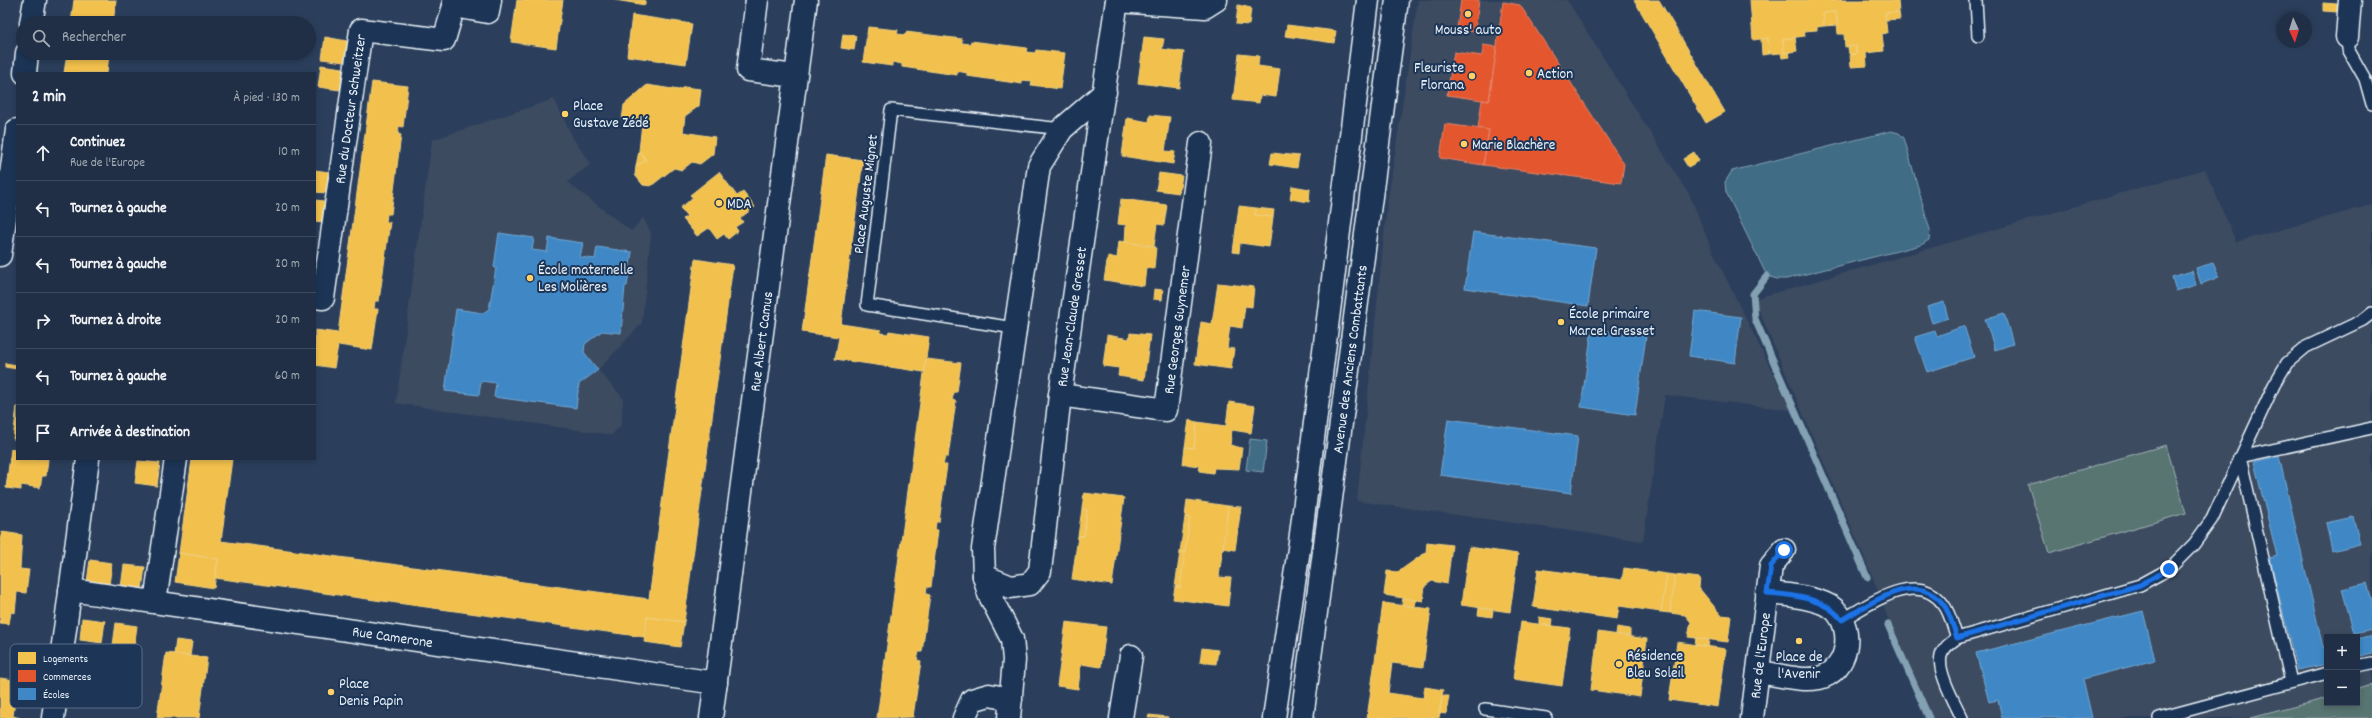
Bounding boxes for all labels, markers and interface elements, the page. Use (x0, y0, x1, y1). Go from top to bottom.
marker: Mouss' auto (1463, 9, 1473, 19)
north arrow (2276, 12, 2312, 48)
search box (16, 16, 316, 60)
place label: Mouss' auto (1435, 20, 1502, 42)
icon: search (30, 27, 52, 49)
text: Rechercher (62, 27, 126, 49)
street label: Rue du Docteur Schweitzer (330, 33, 373, 185)
place label: Fleuriste Florana (1414, 58, 1465, 97)
place label: Action (1537, 64, 1573, 86)
marker: Action (1524, 68, 1534, 78)
marker: Fleuriste Florana (1467, 71, 1477, 81)
text: 2 min (32, 86, 66, 110)
text: À pied · 130 m (234, 89, 300, 108)
place label: Place Gustave Zédé (573, 96, 649, 135)
marker: Place Gustave Zédé (560, 109, 570, 119)
text: Continuez (70, 132, 125, 154)
street label: Place Auguste Mignet (849, 133, 885, 255)
place label: Marie Blachère (1472, 135, 1556, 157)
marker: Marie Blachère (1459, 139, 1469, 149)
icon: ahead (32, 142, 54, 164)
text: 10 m (278, 143, 300, 162)
text: Rue de l'Europe (70, 154, 145, 173)
place label: MDA (727, 194, 752, 216)
icon: left (32, 198, 54, 220)
text: Tournez à gauche (70, 198, 167, 220)
marker: MDA (714, 198, 724, 208)
text: 20 m (275, 199, 300, 218)
street label: Rue Jean-Claude Gresset (1052, 245, 1094, 388)
icon: left (32, 254, 54, 276)
text: Tournez à gauche (70, 254, 167, 276)
text: 20 m (275, 255, 300, 274)
place label: École maternelle Les Molières (538, 260, 634, 299)
street label: Rue Georges Guynemer (1159, 264, 1198, 396)
street label: Avenue des Anciens Combattants (1328, 264, 1375, 455)
marker: École maternelle Les Molières (525, 273, 535, 283)
street label: Rue Albert Camus (745, 290, 780, 393)
place label: École primaire Marcel Gresset (1569, 304, 1655, 343)
icon: right (32, 310, 54, 332)
text: Tournez à droite (70, 310, 161, 332)
text: 20 m (275, 311, 300, 330)
marker: École primaire Marcel Gresset (1556, 317, 1566, 327)
icon: left (32, 366, 54, 388)
text: Tournez à gauche (70, 366, 167, 388)
text: 60 m (275, 367, 300, 386)
icon: arrive (32, 422, 54, 444)
text: Arrivée à destination (70, 422, 190, 444)
route start (1775, 541, 1793, 559)
route end (2160, 560, 2178, 578)
street label: Rue de l'Europe (1746, 611, 1778, 700)
street label: Rue Camerone (351, 622, 434, 655)
map controls (2324, 634, 2360, 706)
button: + (2324, 634, 2360, 670)
marker: Place de l'Avenir (1794, 636, 1804, 646)
legend (10, 644, 142, 708)
place label: Résidence Bleu Soleil (1627, 646, 1684, 685)
place label: Place de l'Avenir (1775, 647, 1823, 686)
text: Logements (43, 652, 89, 668)
marker: Résidence Bleu Soleil (1614, 659, 1624, 669)
text: Commerces (43, 670, 92, 686)
button: − (2324, 670, 2360, 706)
place label: Place Denis Papin (339, 674, 403, 713)
marker: Place Denis Papin (326, 687, 336, 697)
text: Écoles (43, 688, 70, 704)

